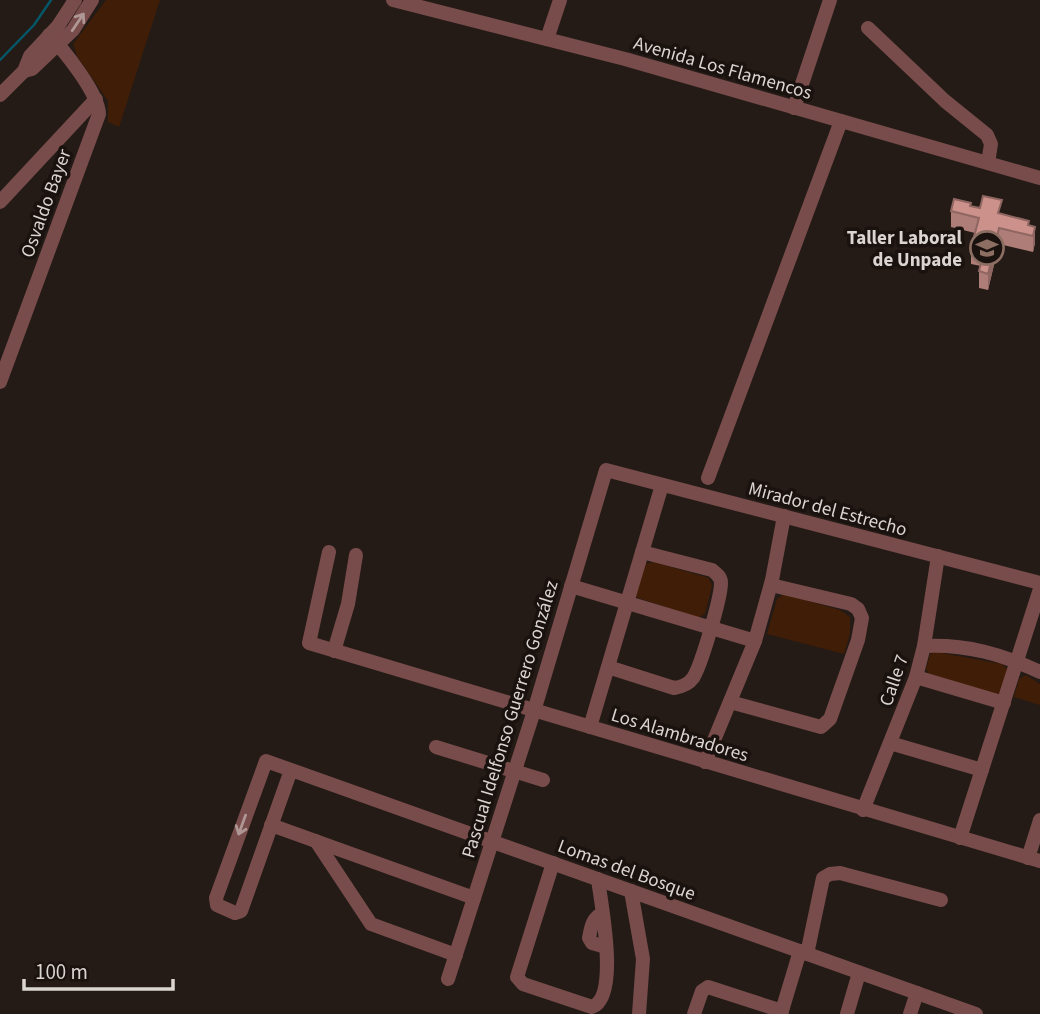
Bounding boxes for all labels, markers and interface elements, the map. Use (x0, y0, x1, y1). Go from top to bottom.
one-way arrow (71, 12, 85, 32)
street label: Avenida Los Flamencos (630, 30, 815, 107)
street label: Osvaldo Bayer (14, 145, 79, 262)
place label: Taller Laboral de Unpade (847, 225, 963, 274)
school or university icon: Taller Laboral de Unpade (968, 229, 1006, 267)
street label: Mirador del Estrecho (745, 475, 910, 544)
street label: Pascual Idelfonso Guerrero González (455, 577, 566, 862)
street label: Calle 7 (873, 651, 916, 710)
street label: Los Alambradores (608, 702, 752, 769)
one-way arrow (235, 813, 248, 835)
street label: Lomas del Bosque (554, 833, 699, 908)
scale bar (24, 948, 173, 992)
text: 100 m (35, 957, 88, 987)

